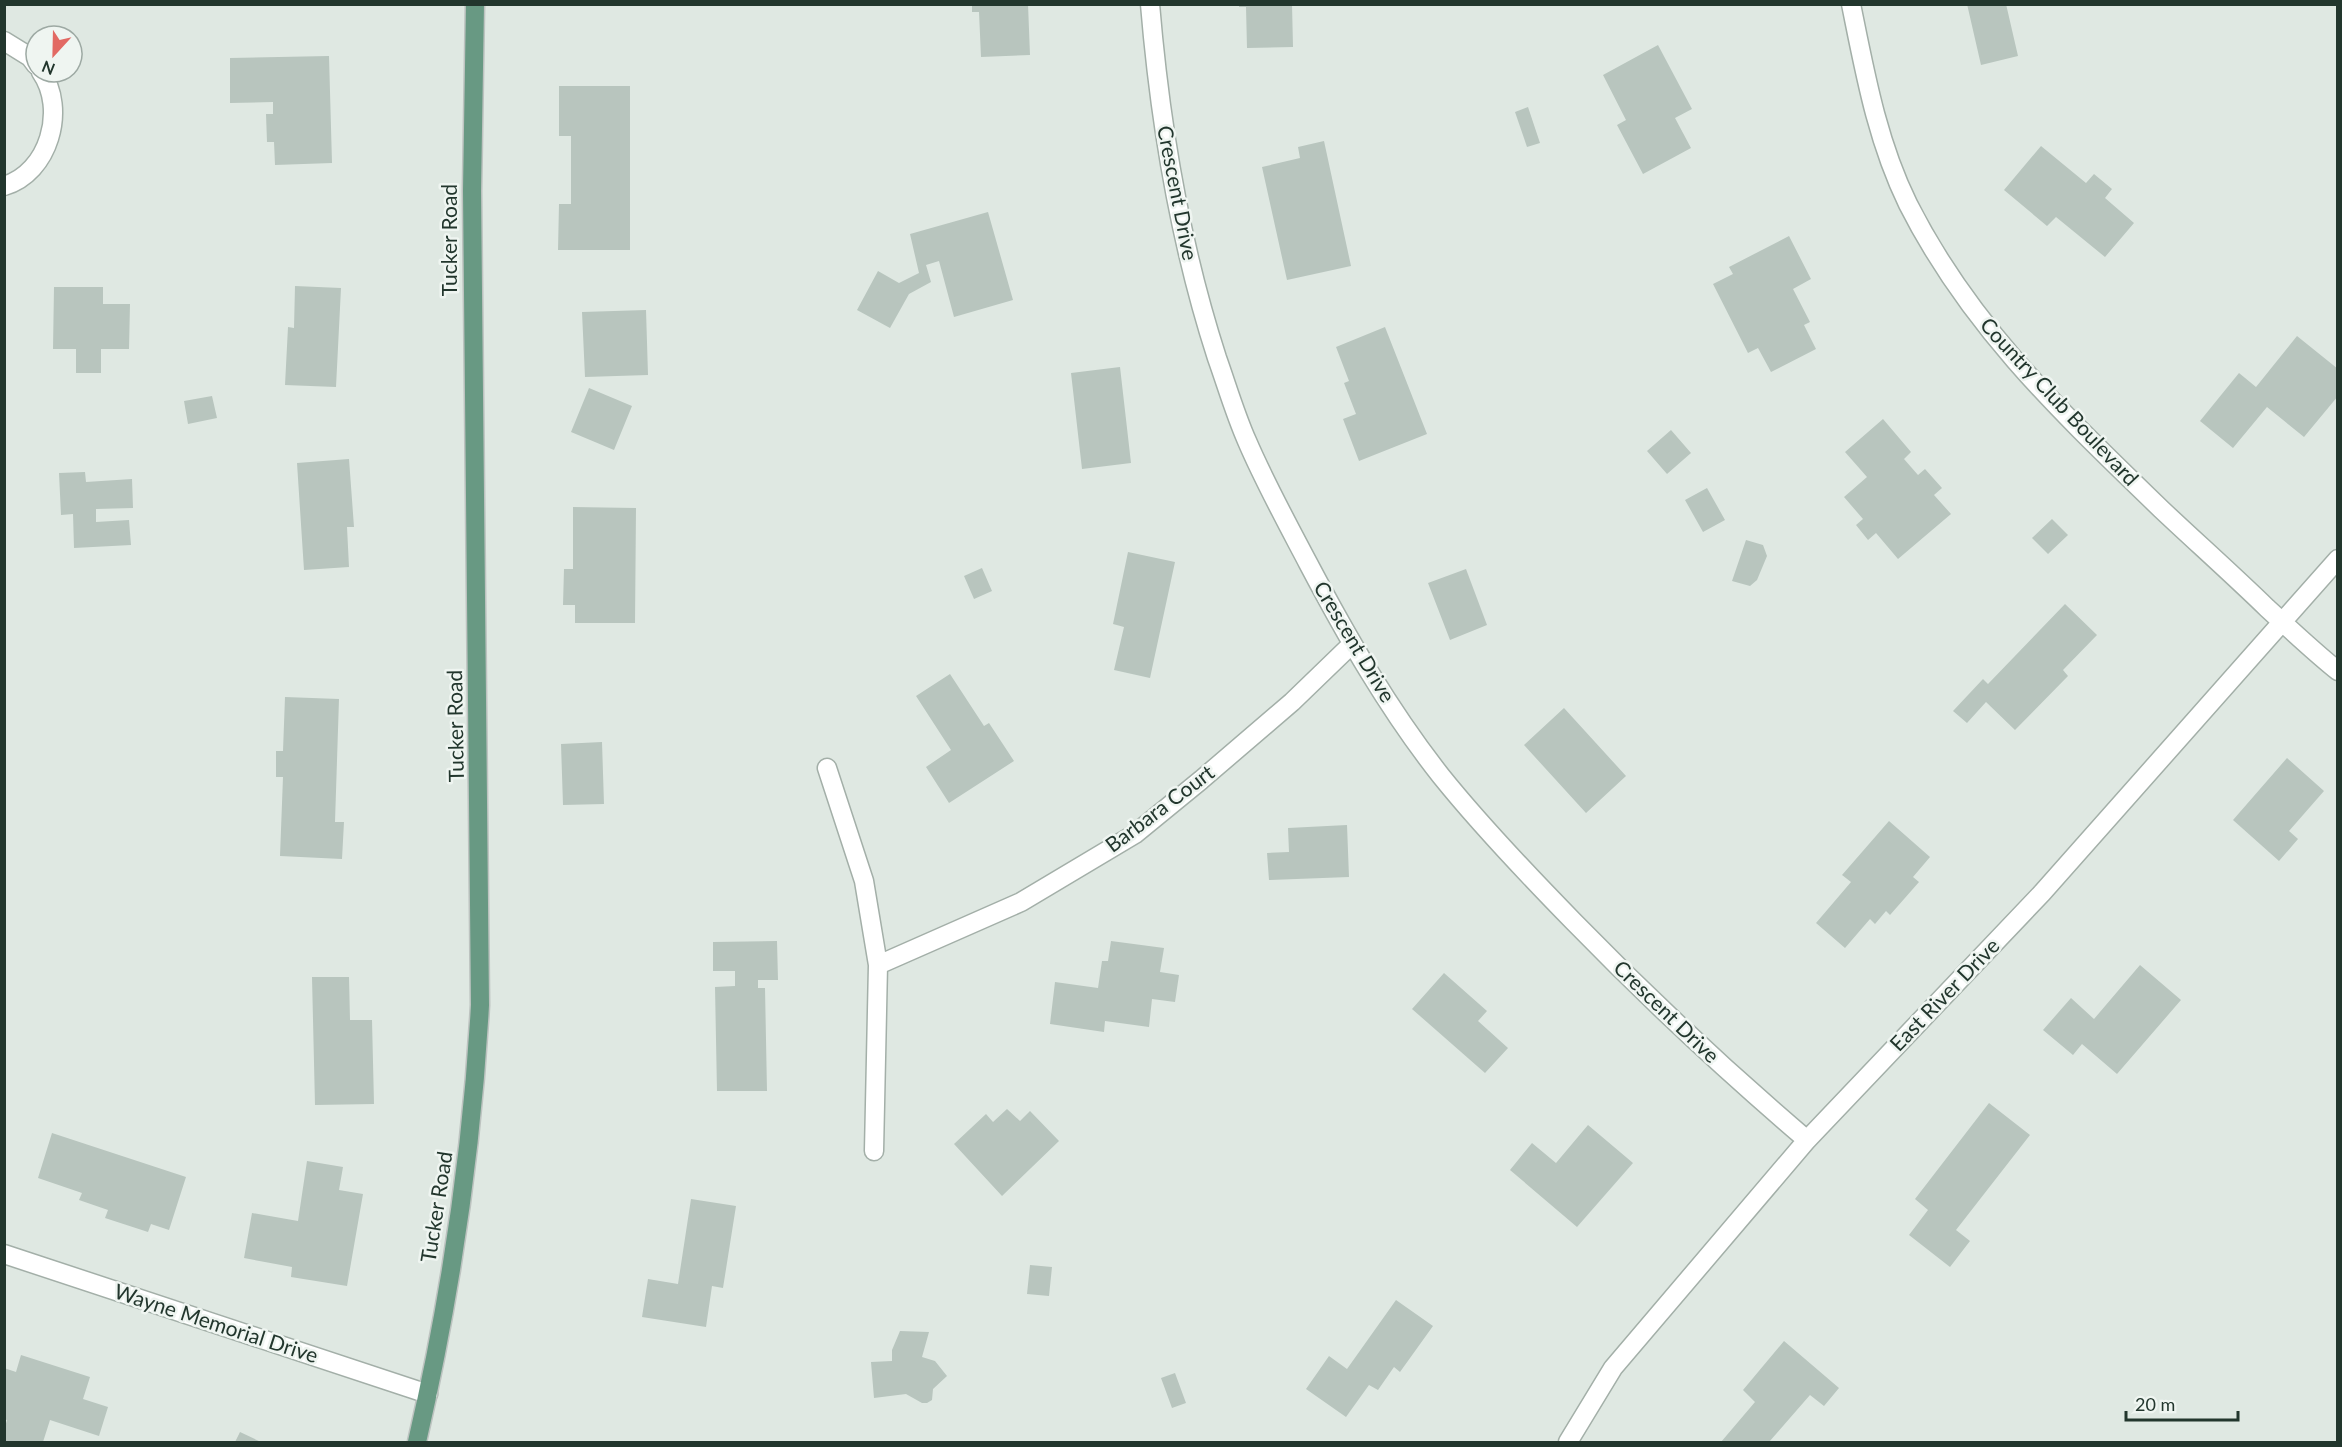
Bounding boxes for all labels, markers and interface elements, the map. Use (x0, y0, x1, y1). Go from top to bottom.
north arrow (24, 24, 84, 84)
text: N (39, 57, 57, 79)
street label: Crescent Drive (1153, 123, 1204, 262)
street label: Tucker Road (436, 184, 461, 296)
street label: Country Club Boulevard (1976, 312, 2144, 490)
street label: Crescent Drive (1309, 576, 1401, 706)
street label: Tucker Road (441, 670, 468, 782)
street label: Barbara Court (1100, 759, 1219, 857)
street label: East River Drive (1884, 932, 2004, 1055)
street label: Crescent Drive (1609, 954, 1725, 1067)
street label: Tucker Road (414, 1149, 457, 1264)
street label: Wayne Memorial Drive (111, 1278, 321, 1367)
scale bar (2126, 1384, 2238, 1422)
text: 20 m (2135, 1393, 2175, 1415)

